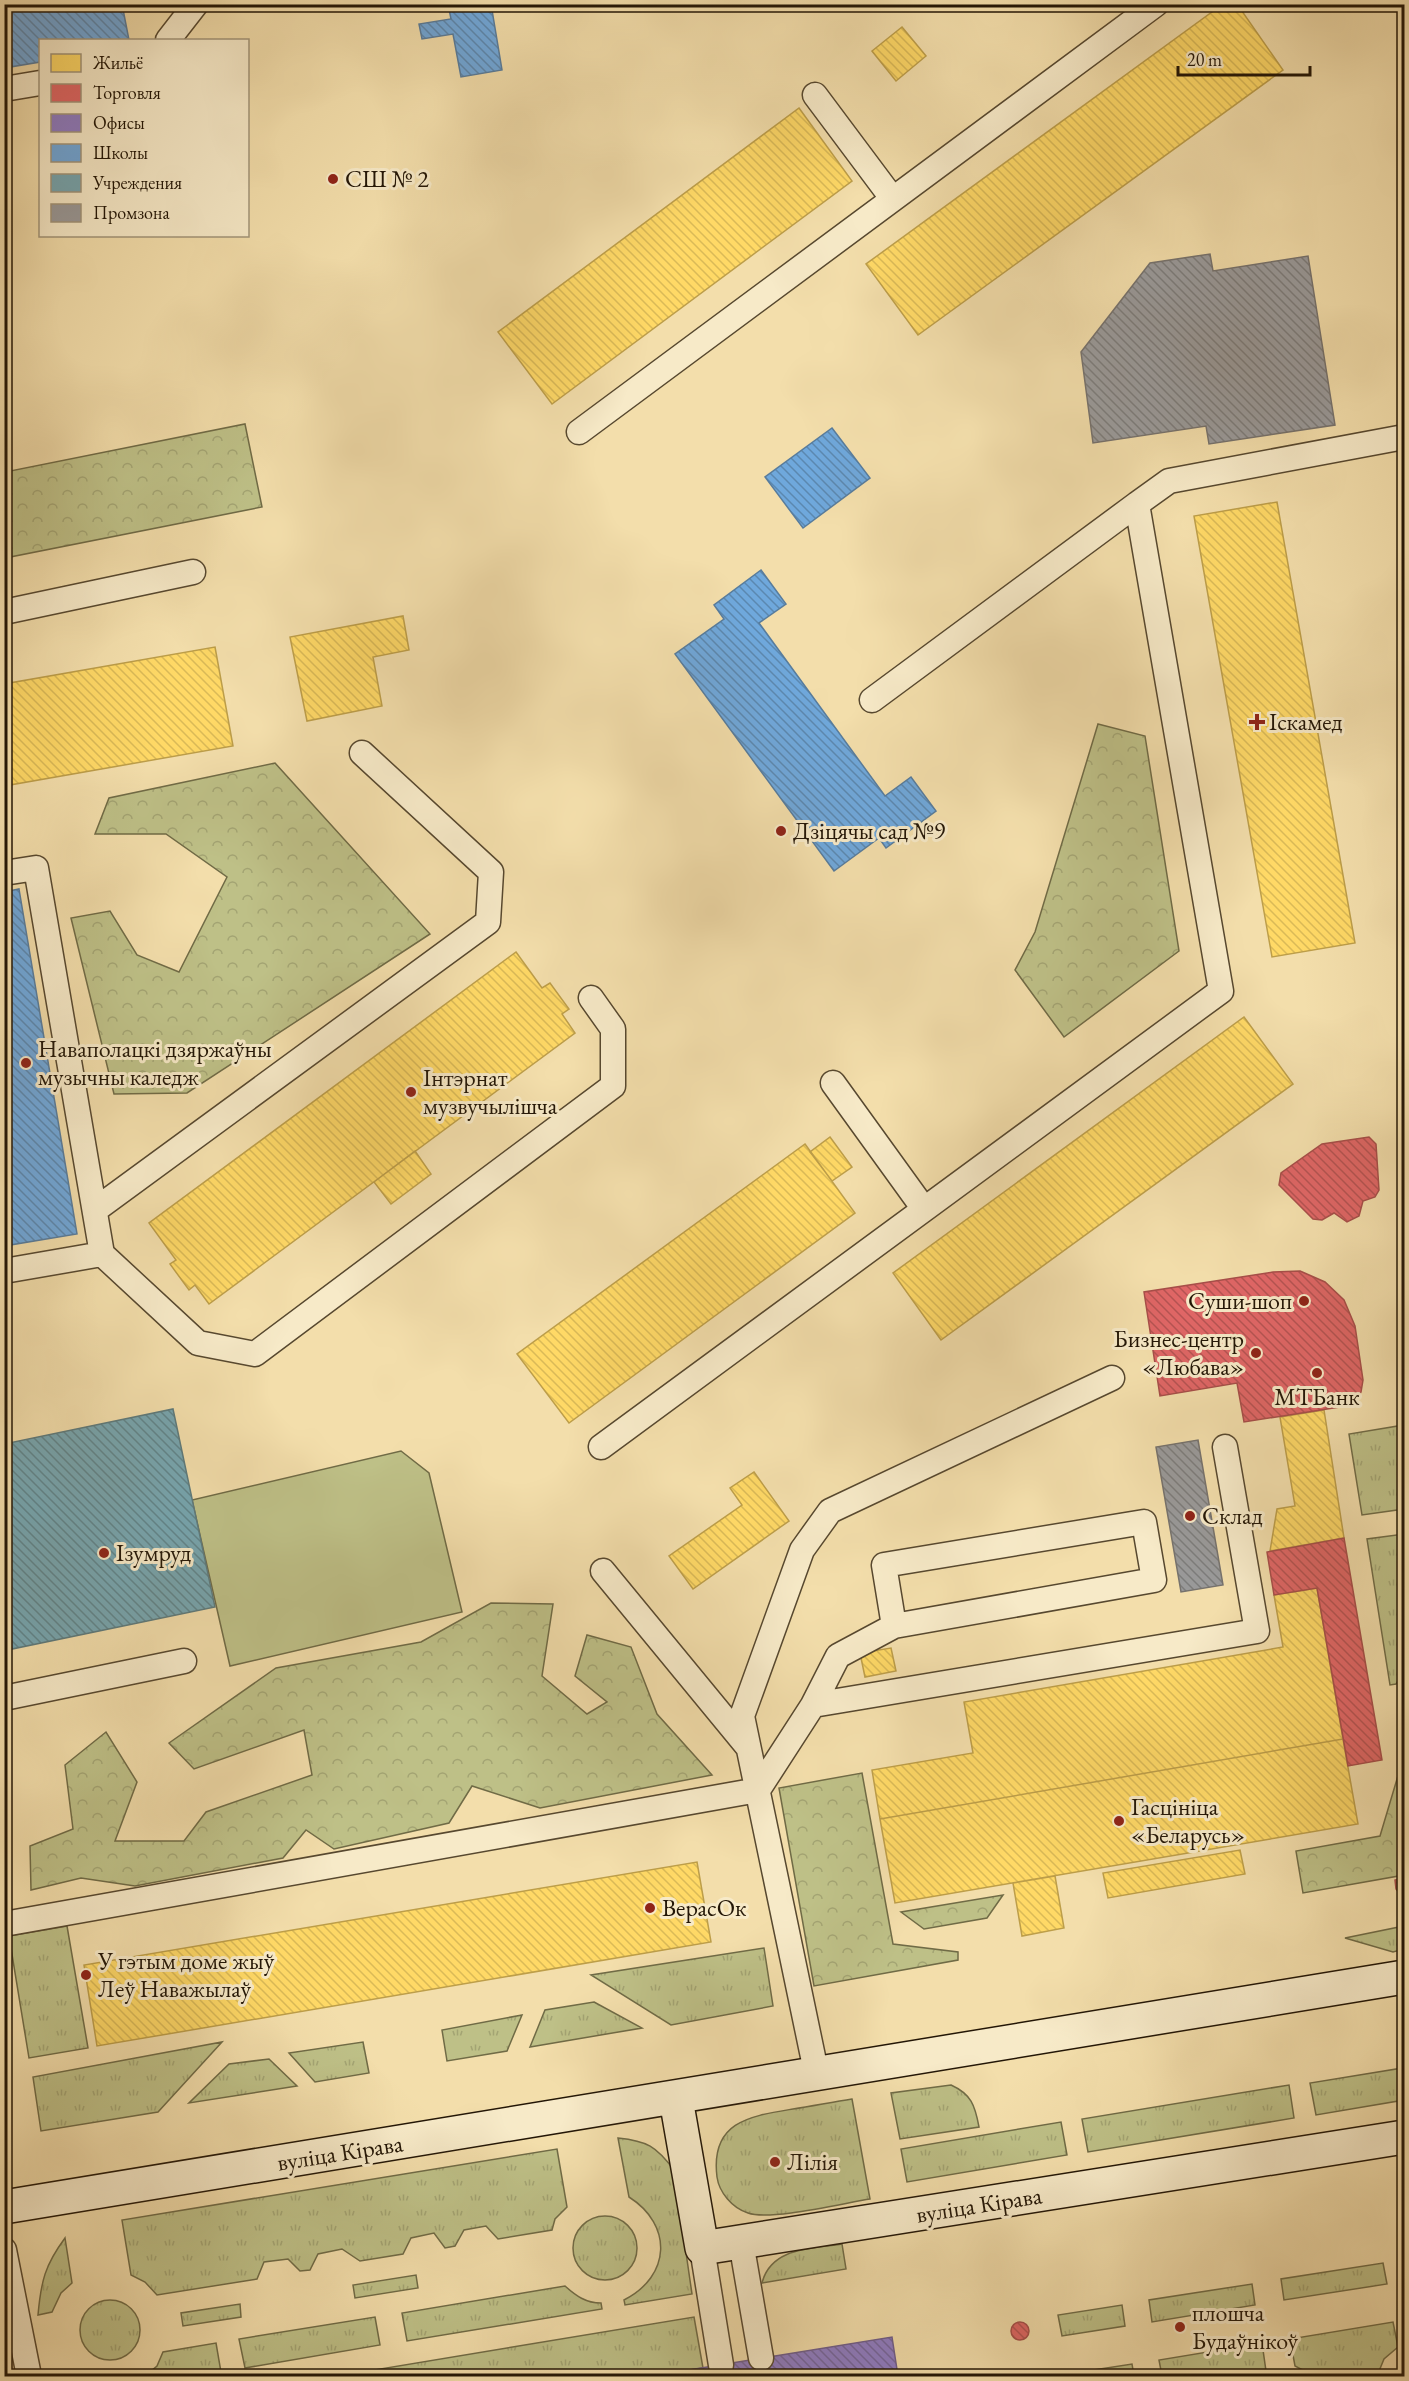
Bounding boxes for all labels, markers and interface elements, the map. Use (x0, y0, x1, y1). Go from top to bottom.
legend (39, 39, 249, 237)
scale bar (1178, 39, 1310, 77)
text: 20 m (1187, 48, 1222, 71)
text: Жильё (92, 51, 143, 74)
text: Торговля (93, 81, 161, 104)
text: Офисы (93, 111, 145, 134)
text: Школы (93, 141, 148, 164)
place label: СШ № 2 (345, 163, 429, 194)
text: Учреждения (92, 171, 182, 194)
marker: СШ № 2 (326, 172, 340, 186)
text: Промзона (93, 201, 170, 224)
place label: Іскамед (1269, 706, 1343, 737)
marker: Іскамед (1250, 715, 1264, 729)
place label: Дзіцячы сад №9 (793, 815, 946, 846)
marker: Дзіцячы сад №9 (774, 824, 788, 838)
place label: Наваполацкі дзяржаўны музычны каледж (38, 1033, 272, 1092)
marker: Наваполацкі дзяржаўны музычны каледж (19, 1056, 33, 1070)
place label: Інтэрнат музвучылішча (423, 1062, 558, 1121)
marker: Інтэрнат музвучылішча (404, 1085, 418, 1099)
place label: Суши-шоп (1188, 1285, 1292, 1316)
marker: Суши-шоп (1297, 1294, 1311, 1308)
place label: Бизнес-центр «Любава» (1114, 1323, 1244, 1382)
marker: Бизнес-центр «Любава» (1249, 1346, 1263, 1360)
marker: МТБанк (1310, 1366, 1324, 1380)
place label: МТБанк (1274, 1381, 1360, 1412)
place label: Склад (1202, 1500, 1263, 1531)
marker: Склад (1183, 1509, 1197, 1523)
place label: Ізумруд (116, 1537, 191, 1568)
marker: Ізумруд (97, 1546, 111, 1560)
place label: Гасцініца «Беларусь» (1131, 1791, 1245, 1850)
marker: Гасцініца «Беларусь» (1112, 1814, 1126, 1828)
place label: ВерасОк (662, 1892, 747, 1923)
marker: ВерасОк (643, 1901, 657, 1915)
place label: У гэтым доме жыў Леў Наважылаў (97, 1945, 275, 2004)
marker: У гэтым доме жыў Леў Наважылаў (79, 1968, 93, 1982)
street label: вуліца Кірава (275, 2127, 405, 2178)
place label: Лілія (787, 2146, 838, 2177)
marker: Лілія (768, 2155, 782, 2169)
street label: вуліца Кірава (914, 2179, 1044, 2230)
place label: плошча Будаўнікоў (1192, 2297, 1298, 2356)
marker: плошча Будаўнікоў (1173, 2320, 1187, 2334)

